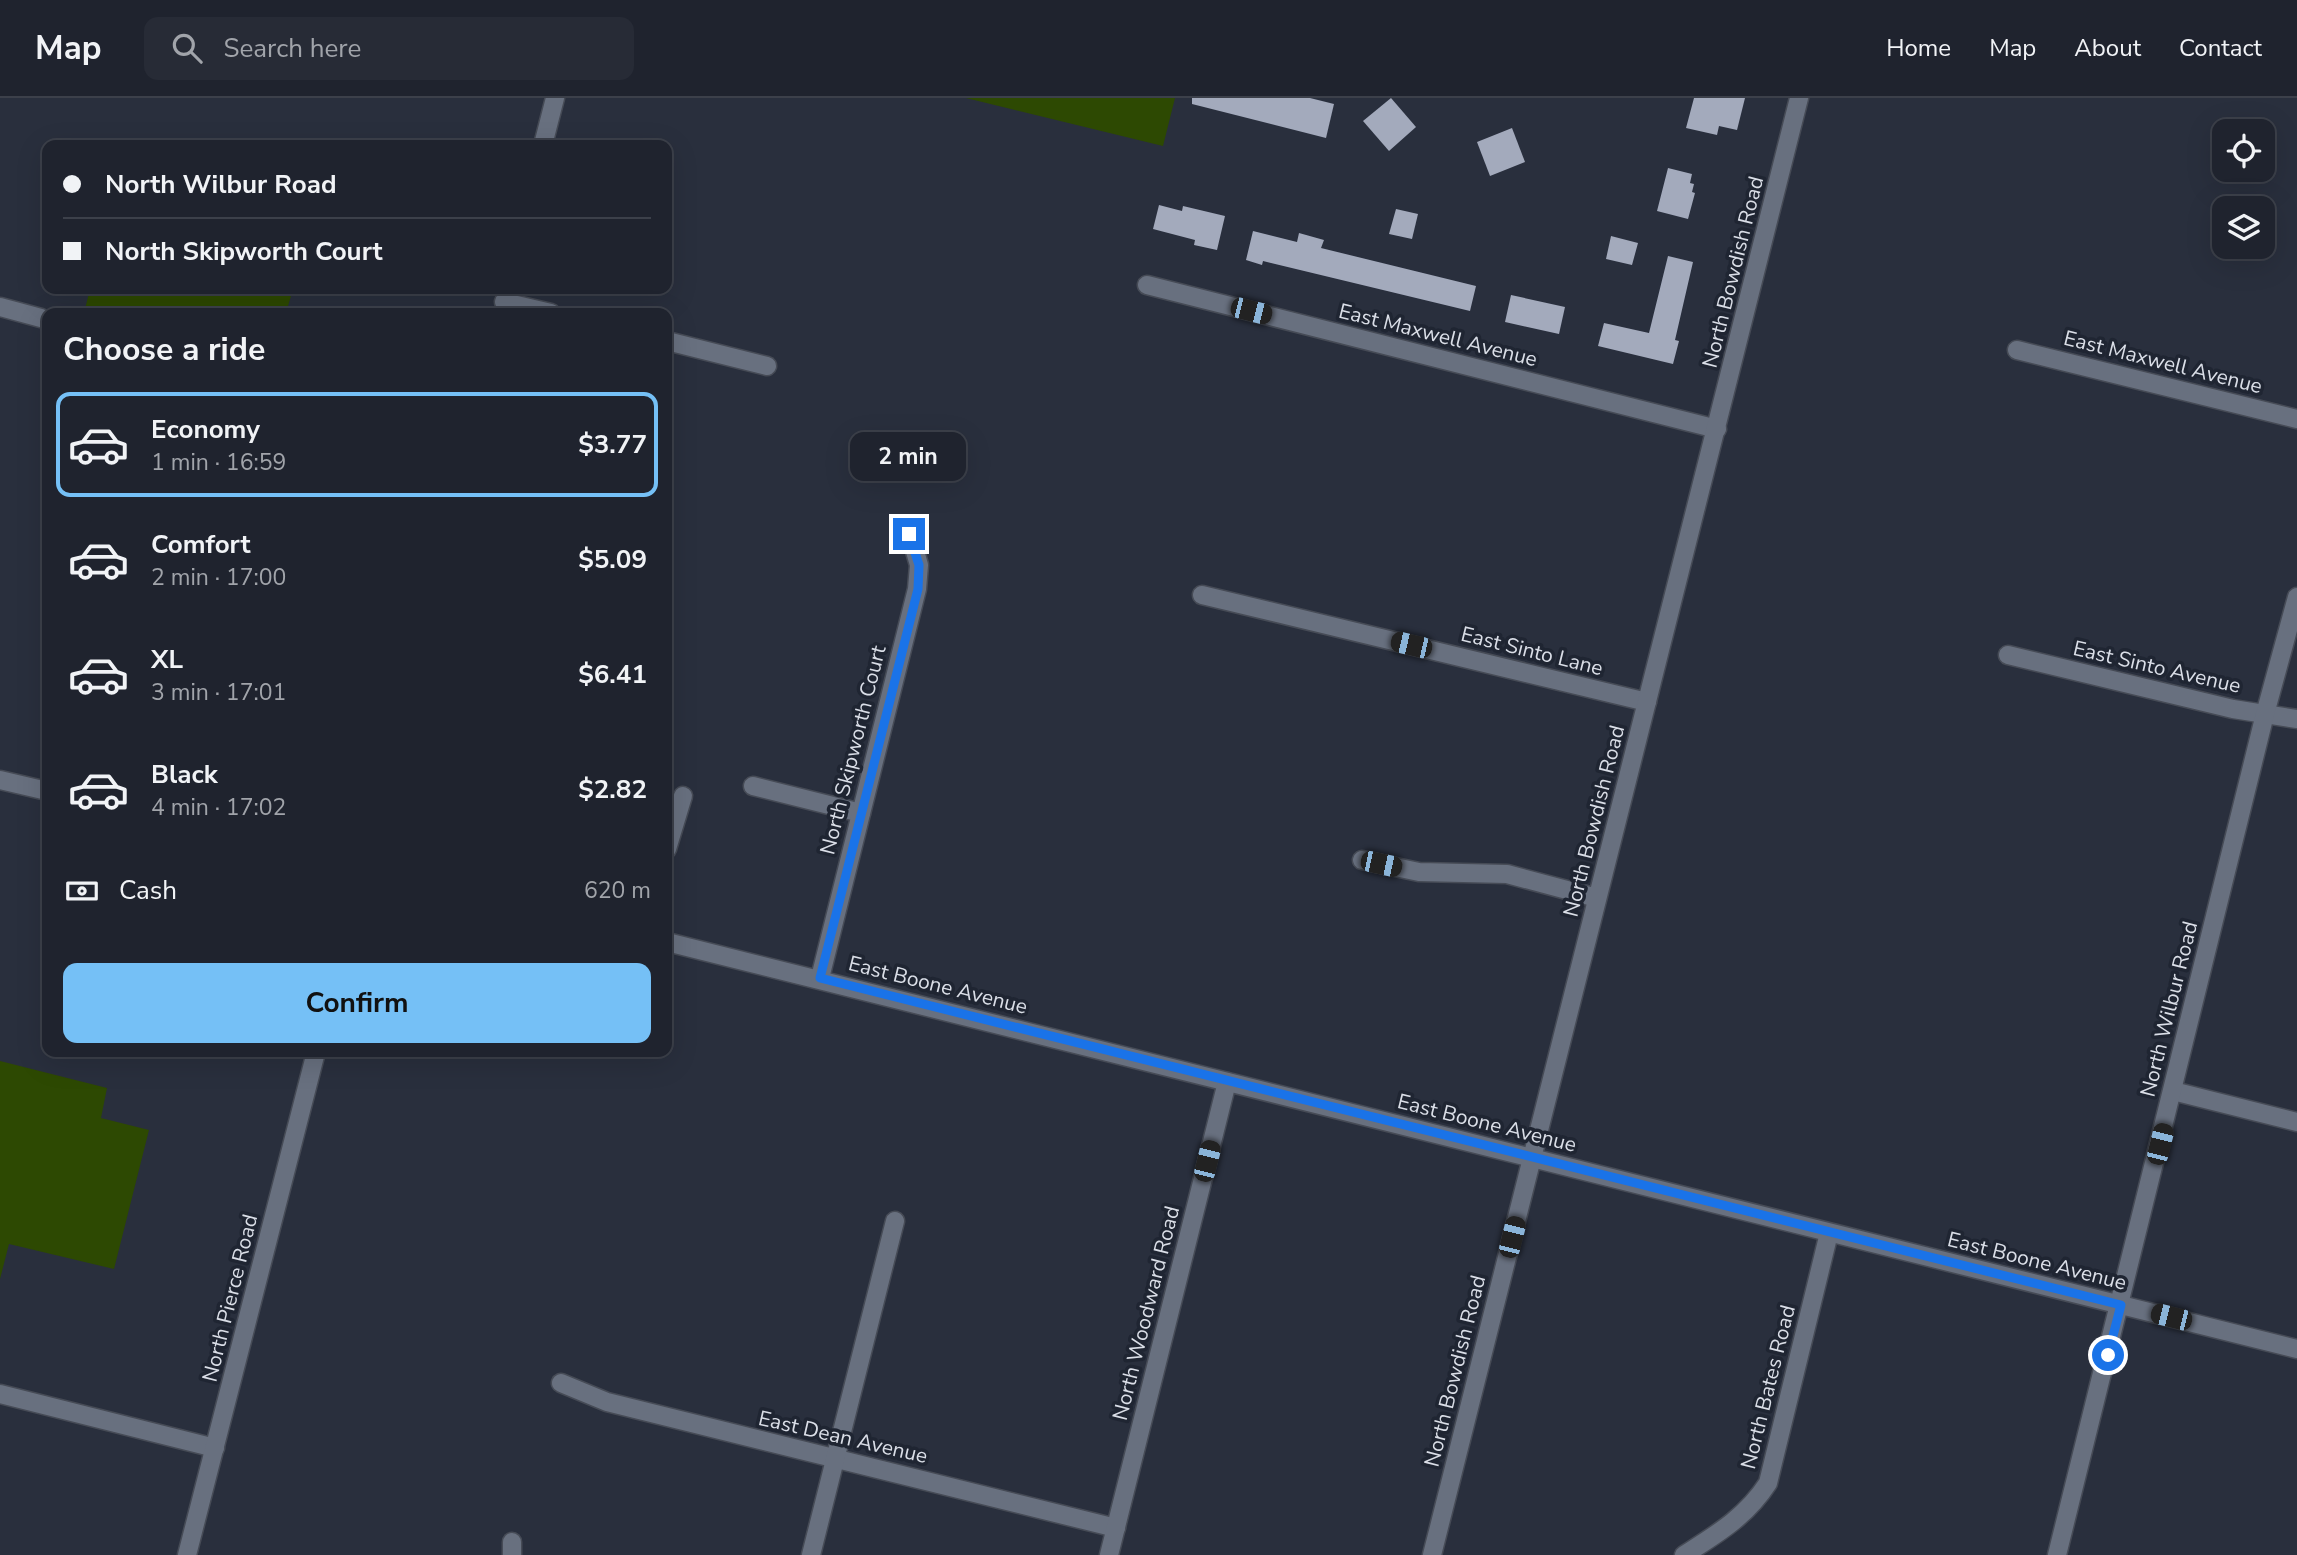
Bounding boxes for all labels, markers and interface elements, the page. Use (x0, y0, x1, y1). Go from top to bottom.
search box (144, 17, 634, 80)
text: Map (35, 26, 102, 71)
icon: search (168, 29, 206, 67)
text: Search here (224, 31, 361, 66)
text: Home (1886, 32, 1951, 64)
text: Map (1989, 32, 2036, 64)
text: About (2074, 32, 2141, 64)
text: Contact (2179, 32, 2262, 64)
map controls (2212, 119, 2275, 259)
button: locate (2212, 119, 2275, 182)
text: North Wilbur Road (105, 167, 337, 202)
street label: North Bowdish Road (1696, 173, 1770, 371)
button: layers (2212, 196, 2275, 259)
text: North Skipworth Court (105, 234, 383, 269)
car (1229, 296, 1274, 326)
street label: East Maxwell Avenue (1336, 297, 1540, 373)
street label: East Maxwell Avenue (2061, 324, 2265, 400)
text: Choose a ride (63, 328, 265, 371)
text: Economy (151, 412, 260, 447)
icon: car (67, 413, 130, 476)
text: $3.77 (578, 427, 647, 462)
callout: 2 min (851, 432, 967, 482)
text: 2 min (878, 441, 938, 472)
text: 1 min · 16:59 (151, 447, 286, 478)
route end (893, 518, 925, 550)
text: Comfort (151, 527, 251, 562)
icon: car (67, 528, 130, 591)
text: $5.09 (578, 542, 647, 577)
text: 2 min · 17:00 (151, 562, 286, 593)
street label: East Sinto Lane (1458, 620, 1606, 682)
car (1389, 630, 1434, 660)
street label: East Sinto Avenue (2070, 634, 2244, 700)
text: XL (151, 642, 183, 677)
street label: North Skipworth Court (813, 642, 893, 857)
icon: car (67, 643, 130, 706)
text: $6.41 (578, 657, 647, 692)
text: 3 min · 17:01 (151, 677, 286, 708)
street label: North Bowdish Road (1557, 722, 1631, 920)
text: Black (151, 757, 218, 792)
icon: car (67, 758, 130, 821)
text: $2.82 (578, 772, 647, 807)
text: 4 min · 17:02 (151, 792, 286, 823)
car (1359, 849, 1404, 879)
icon: cash (63, 872, 101, 910)
text: Cash (119, 873, 177, 908)
text: 620 m (584, 875, 651, 906)
street label: North Wilbur Road (2134, 918, 2204, 1100)
street label: East Boone Avenue (846, 949, 1030, 1021)
button: Confirm (63, 963, 651, 1043)
street label: East Boone Avenue (1395, 1087, 1579, 1159)
car (2145, 1121, 2176, 1167)
car (1192, 1138, 1223, 1184)
street label: North Woodward Road (1106, 1203, 1186, 1423)
street label: North Pierce Road (196, 1211, 264, 1385)
car (1497, 1214, 1528, 1260)
street label: East Boone Avenue (1945, 1225, 2129, 1297)
street label: North Bowdish Road (1418, 1272, 1492, 1470)
street label: North Bates Road (1734, 1302, 1802, 1472)
car (2149, 1302, 2194, 1332)
route start (2092, 1339, 2124, 1371)
street label: East Dean Avenue (756, 1404, 930, 1470)

